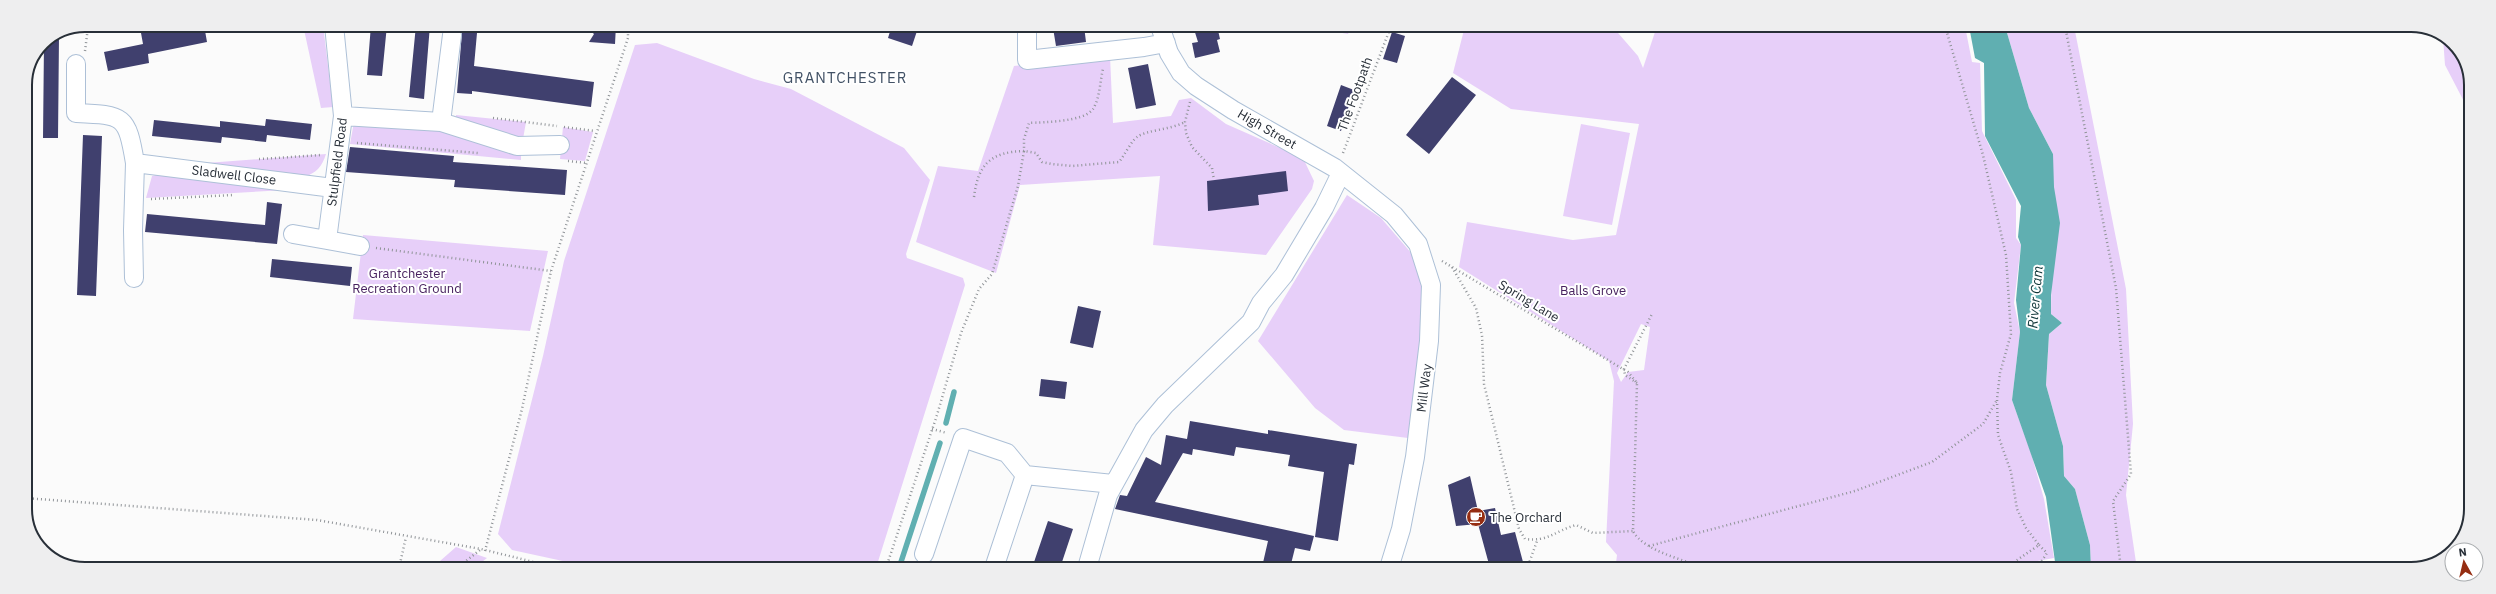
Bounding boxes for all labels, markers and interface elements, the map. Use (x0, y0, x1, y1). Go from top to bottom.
street label: The Footpath (1334, 55, 1376, 133)
district label: GRANTCHESTER (783, 68, 907, 87)
street label: High Street (1234, 105, 1300, 153)
street label: Stulpfield Road (323, 117, 351, 207)
street label: Sladwell Close (191, 161, 277, 189)
park label: Grantchester Recreation Ground (352, 265, 462, 297)
water label: River Cam (2023, 265, 2047, 329)
street label: Spring Lane (1495, 276, 1563, 326)
park label: Balls Grove (1560, 282, 1626, 299)
street label: Mill Way (1413, 362, 1435, 413)
cafe icon: The Orchard (1465, 506, 1487, 528)
place label: The Orchard (1490, 509, 1562, 526)
north arrow (2444, 542, 2484, 582)
text: N (2458, 545, 2468, 560)

